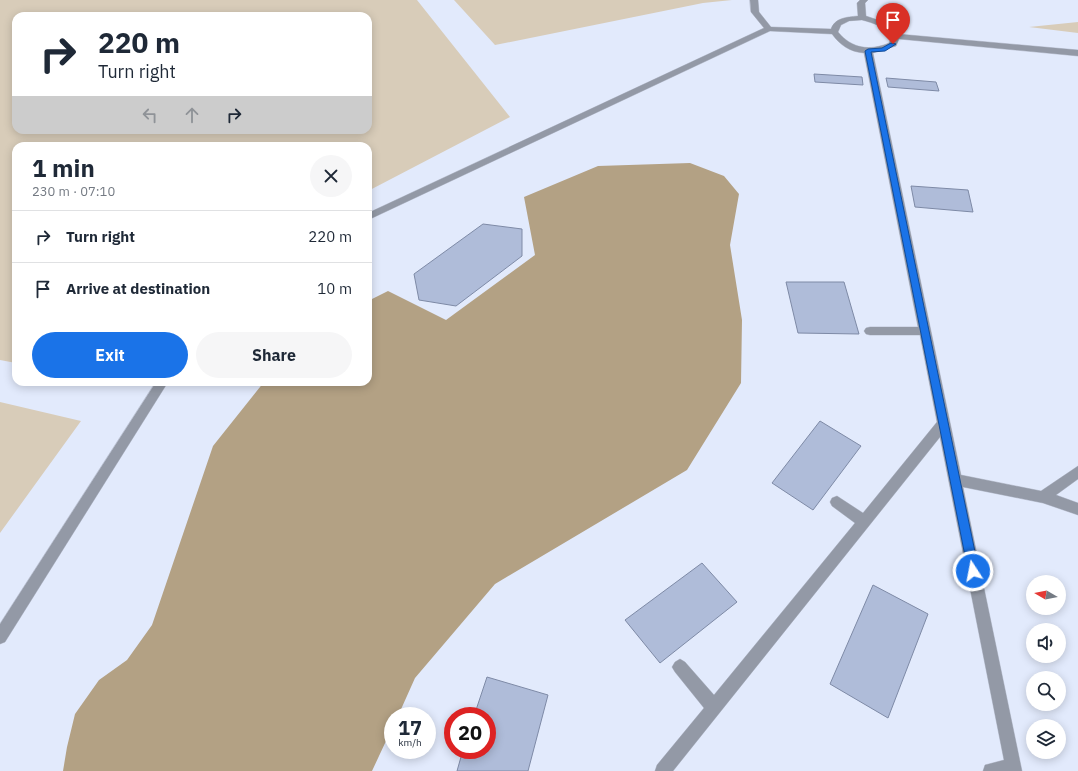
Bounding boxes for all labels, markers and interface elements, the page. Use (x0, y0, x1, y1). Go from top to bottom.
pin (876, 3, 910, 44)
icon: arrive (882, 9, 904, 31)
text: 220 m (98, 24, 180, 61)
icon: right (32, 28, 84, 80)
text: Turn right (98, 60, 176, 83)
icon: left (139, 104, 161, 126)
icon: ahead (181, 104, 203, 126)
icon: right (223, 104, 245, 126)
text: 1 min (32, 152, 95, 184)
button: close (310, 155, 352, 197)
text: 230 m · 07:10 (32, 183, 115, 200)
icon: right (32, 226, 54, 248)
text: Turn right (66, 227, 135, 246)
text: 220 m (308, 227, 352, 246)
icon: arrive (32, 278, 54, 300)
text: Arrive at destination (66, 279, 210, 298)
text: 10 m (317, 279, 352, 298)
button: Exit (32, 332, 188, 378)
button: Share (196, 332, 352, 378)
position arrow (952, 550, 994, 592)
north arrow (1026, 575, 1066, 615)
map controls (1026, 575, 1066, 759)
button: sound (1026, 623, 1066, 663)
button: search (1026, 671, 1066, 711)
speed limit sign: 20 (444, 707, 496, 759)
text: 17 (398, 714, 422, 741)
button: layers (1026, 719, 1066, 759)
text: km/h (398, 736, 422, 749)

